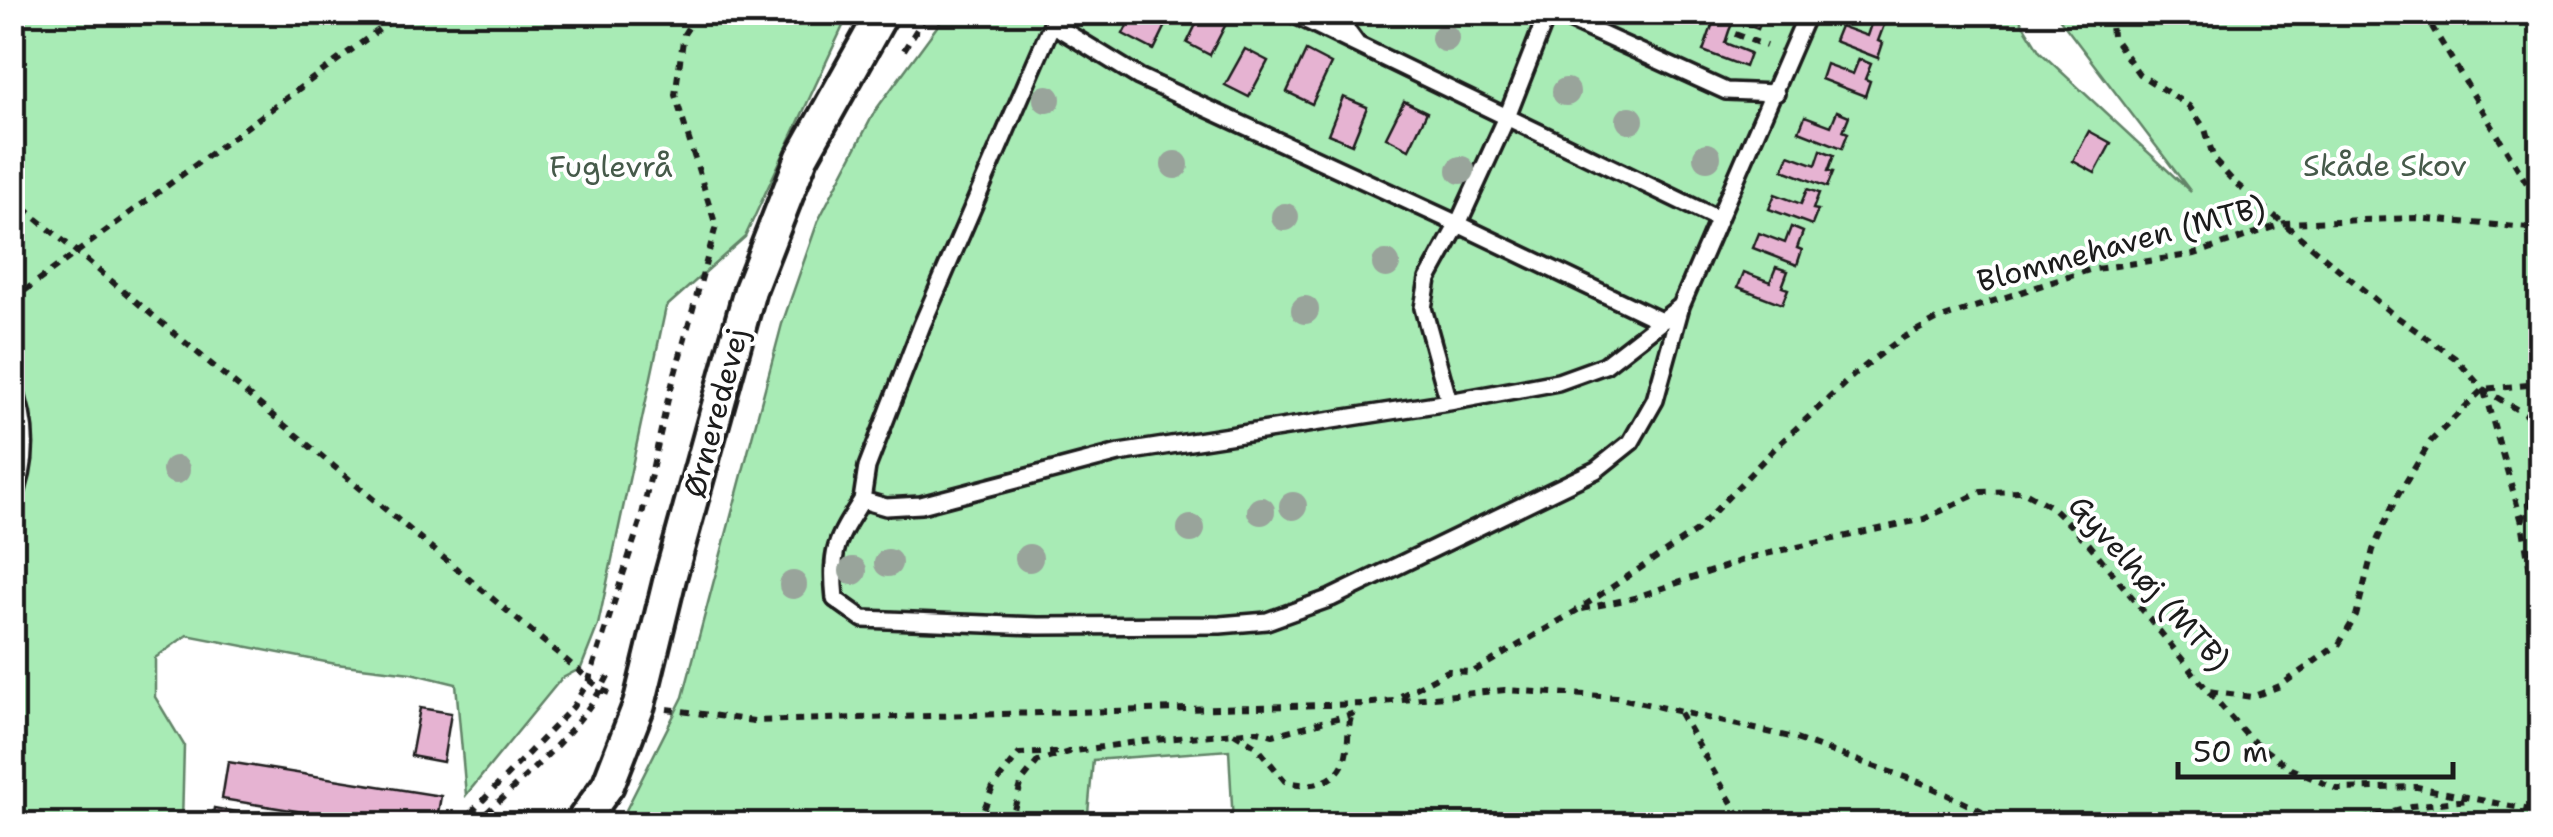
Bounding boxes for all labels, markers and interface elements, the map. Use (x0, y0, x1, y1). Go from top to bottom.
park label: Skåde Skov (2303, 145, 2467, 186)
park label: Fuglevrå (549, 146, 673, 187)
street label: Blommehaven (MTB) (1972, 185, 2269, 302)
street label: Ørneredevej (673, 324, 758, 502)
street label: Gyvelhøj (MTB) (2059, 486, 2239, 679)
scale bar (2178, 717, 2453, 779)
text: 50 m (2193, 731, 2268, 772)

